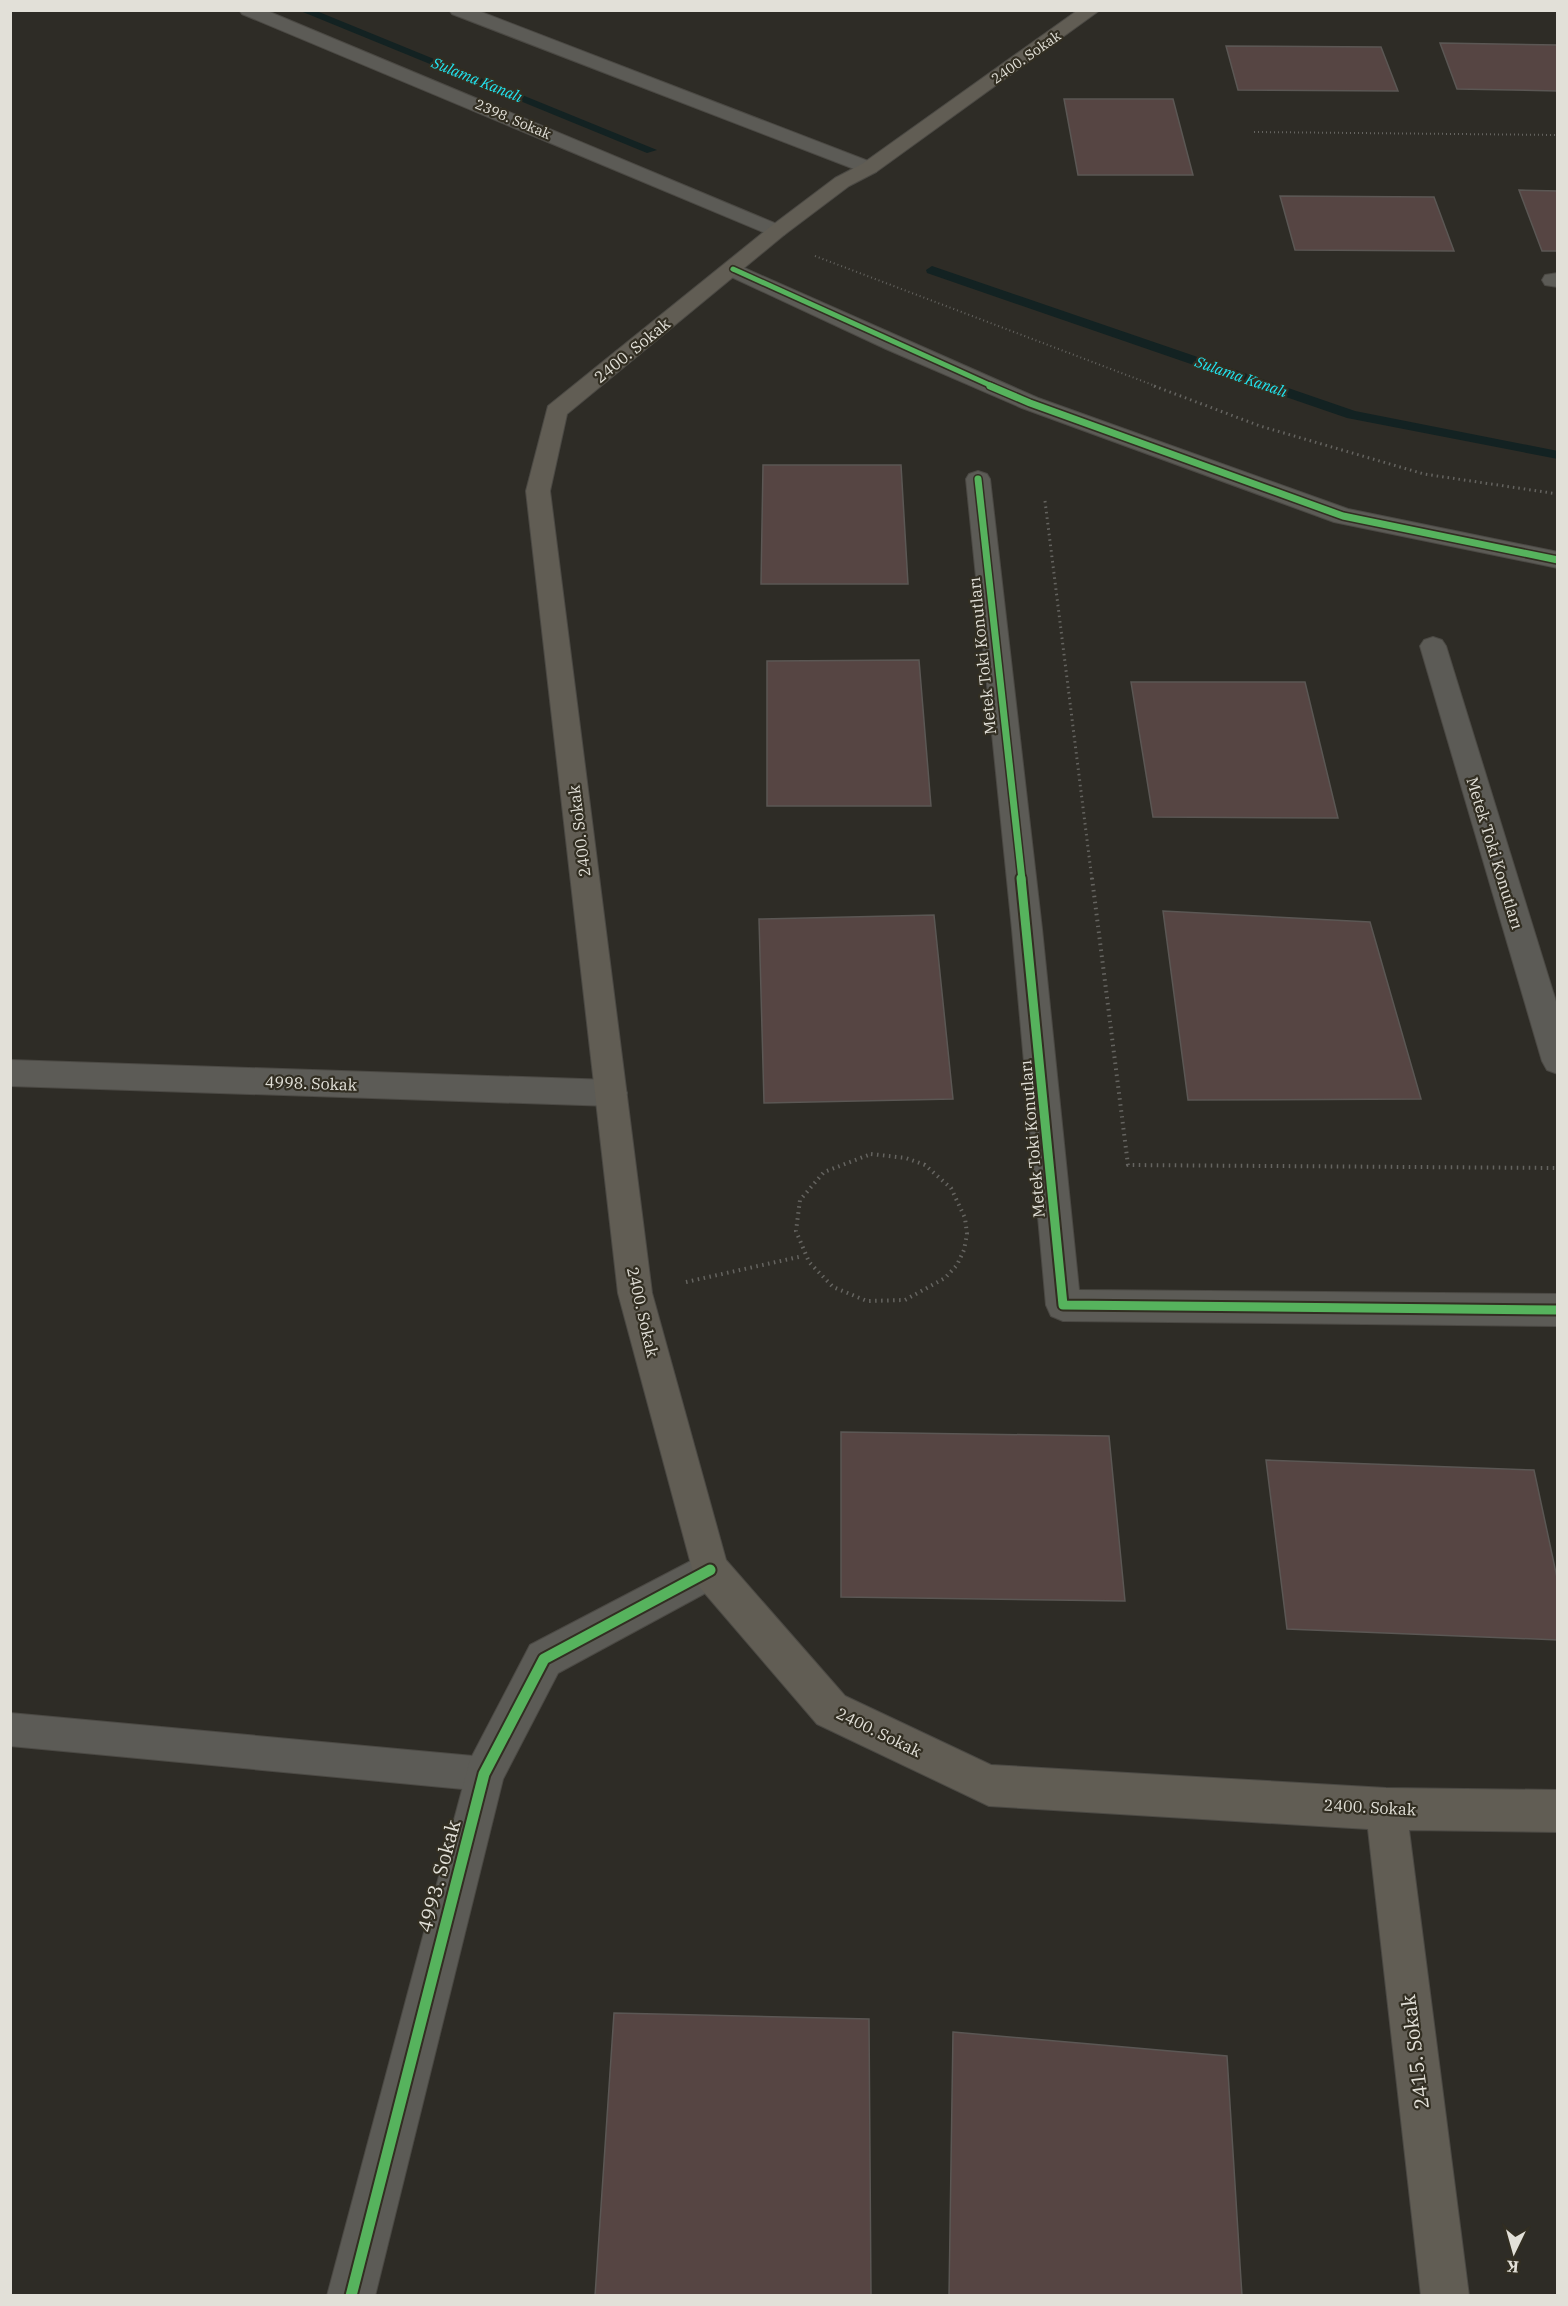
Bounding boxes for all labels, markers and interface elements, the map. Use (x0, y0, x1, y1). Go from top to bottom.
street label: 2400. Sokak (988, 26, 1065, 88)
water label: Sulama Kanalı (428, 52, 526, 107)
street label: 2398. Sokak (472, 95, 554, 143)
street label: 2400. Sokak (590, 313, 675, 387)
water label: Sulama Kanalı (1192, 352, 1290, 401)
street label: Metek Toki Konutları (964, 576, 1000, 736)
street label: Metek Toki Konutları (1462, 775, 1528, 931)
street label: 2400. Sokak (563, 783, 595, 878)
street label: Metek Toki Konutları (1015, 1059, 1049, 1219)
street label: 4998. Sokak (265, 1071, 358, 1095)
street label: 2400. Sokak (623, 1265, 663, 1360)
street label: 2400. Sokak (833, 1703, 925, 1761)
street label: 2400. Sokak (1323, 1795, 1417, 1819)
street label: 4993. Sokak (411, 1816, 467, 1935)
street label: 2415. Sokak (1394, 1993, 1435, 2111)
north arrow (1484, 2222, 1544, 2282)
text: K (1505, 2256, 1520, 2277)

